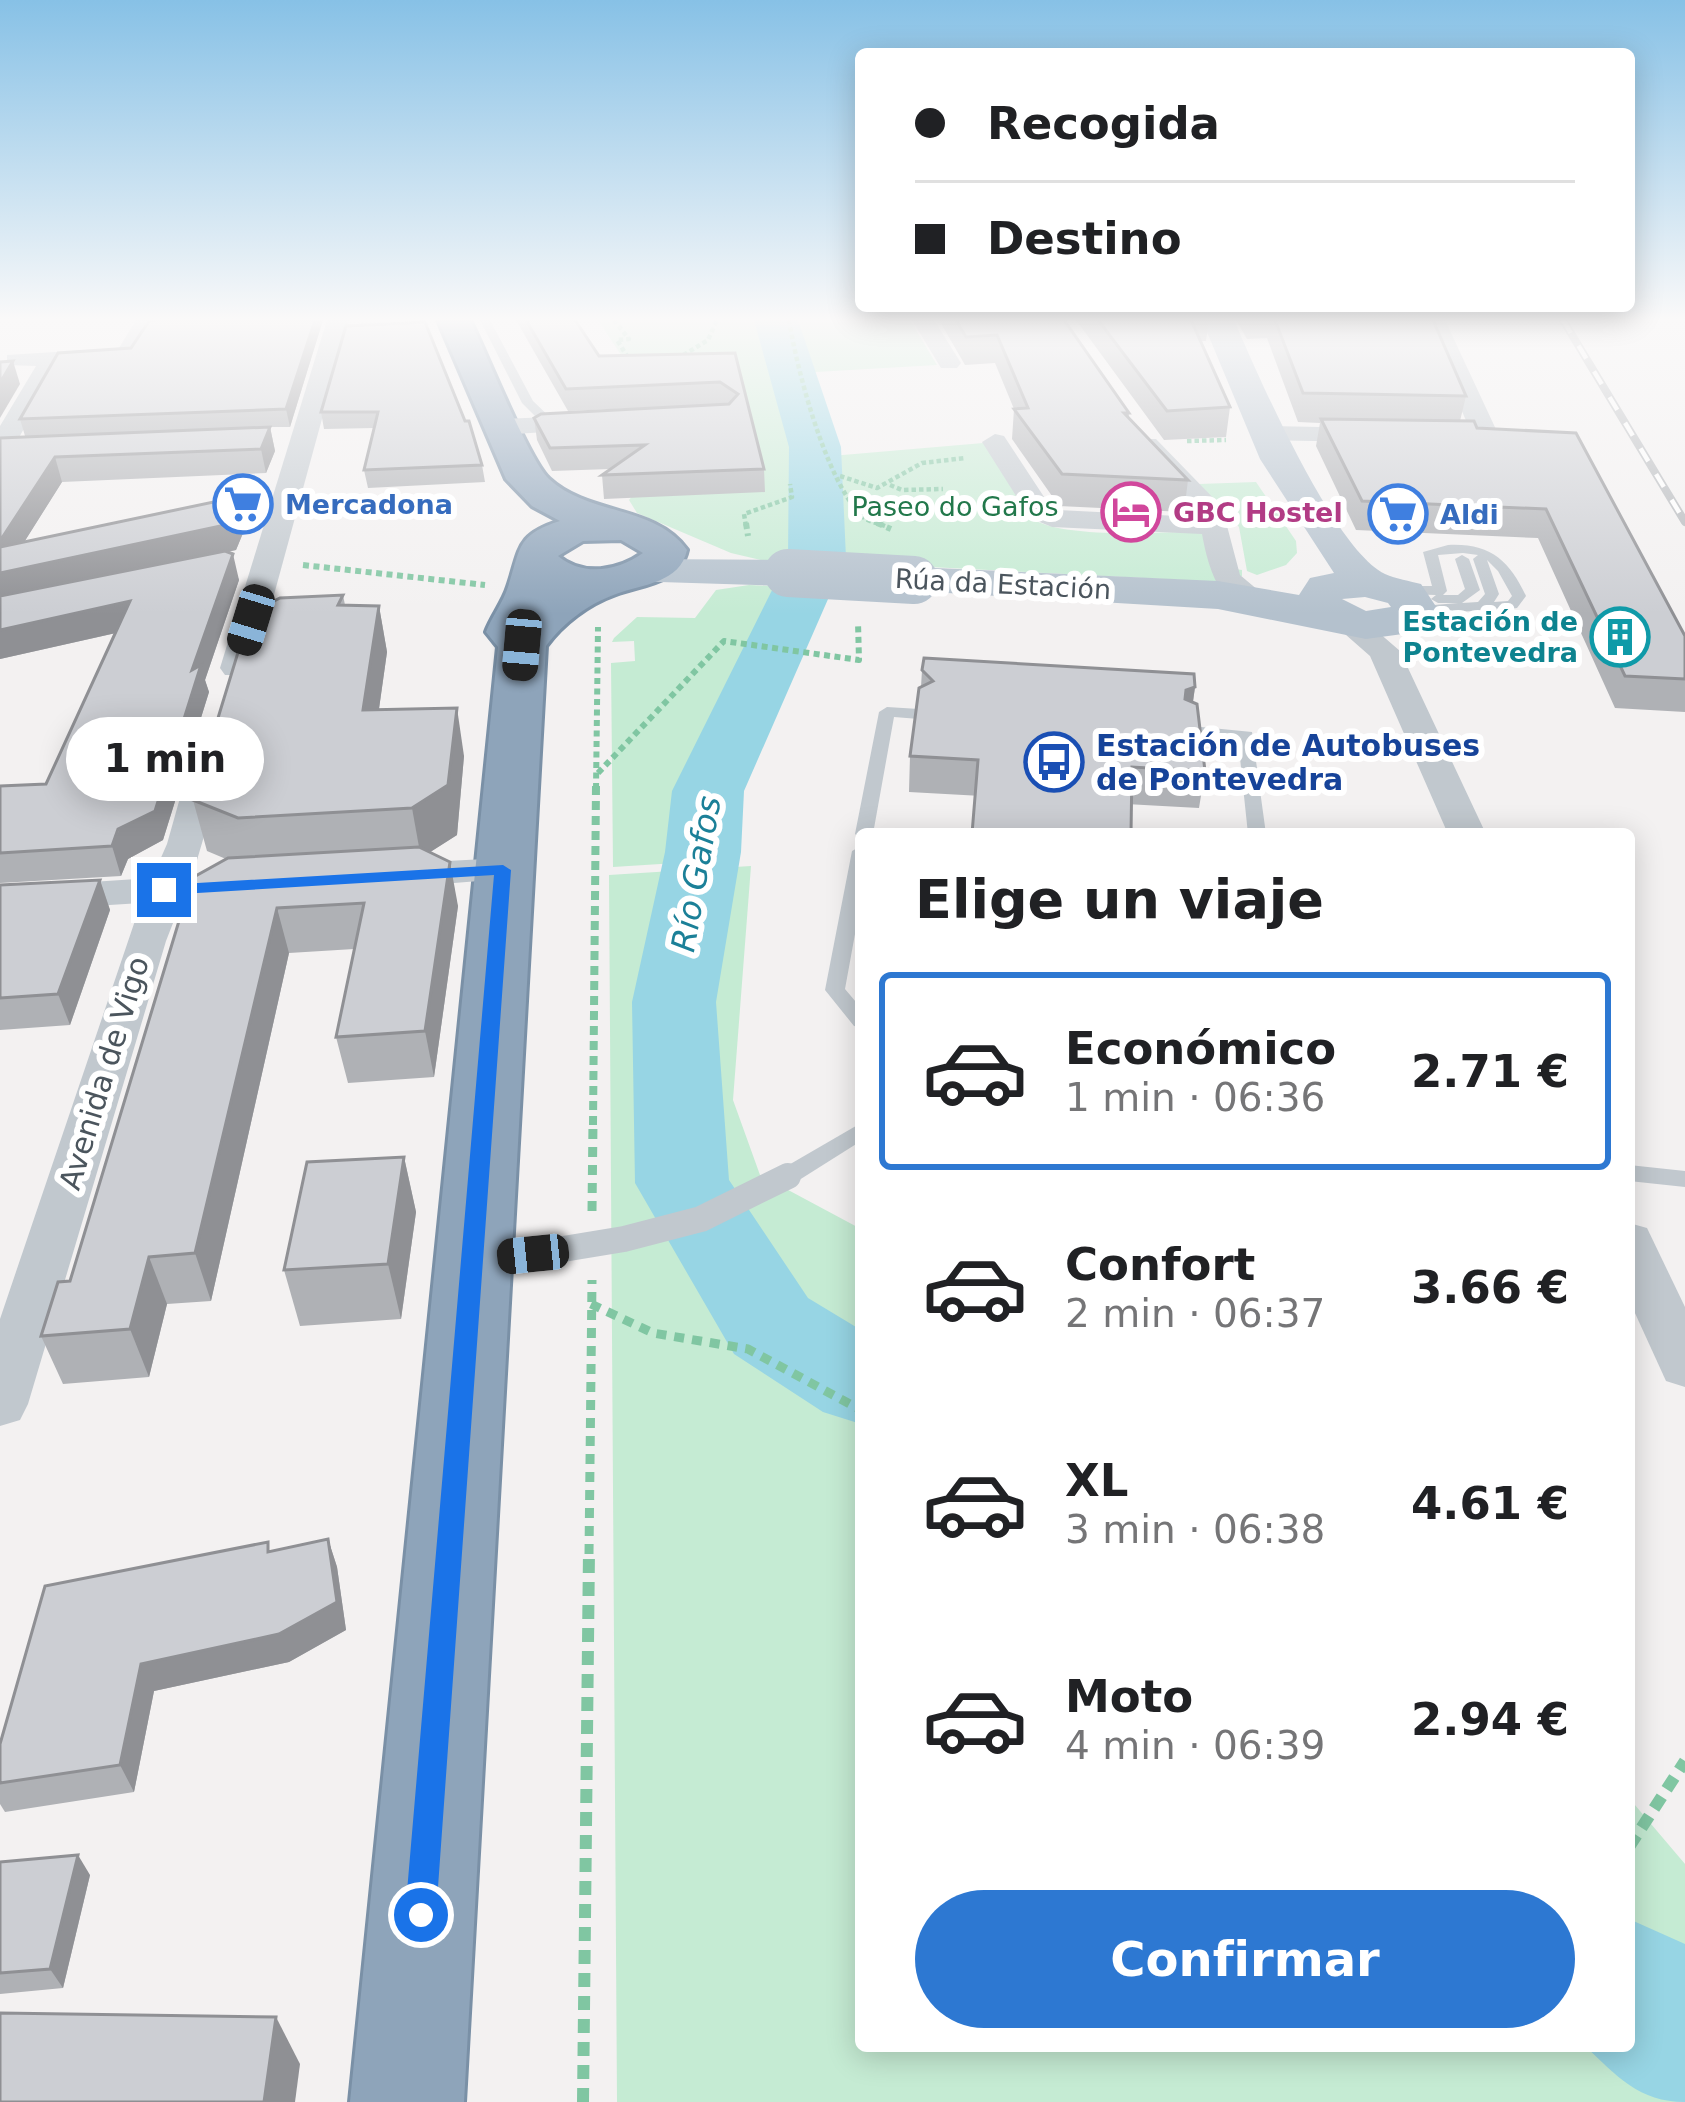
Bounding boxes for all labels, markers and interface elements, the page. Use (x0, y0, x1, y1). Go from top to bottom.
text: Recogida (987, 97, 1220, 150)
text: Destino (987, 212, 1182, 265)
supermarket icon: Mercadona (212, 473, 274, 535)
hotel icon: GBC Hostel (1100, 481, 1162, 543)
supermarket icon: Aldi (1367, 483, 1429, 545)
place label: Mercadona (285, 489, 453, 520)
park label: Paseo do Gafos (851, 491, 1059, 522)
place label: GBC Hostel (1173, 497, 1343, 528)
place label: Aldi (1440, 499, 1499, 530)
street label: Rúa da Estación (894, 563, 1112, 605)
car (223, 580, 279, 660)
place label: Estación de Pontevedra (1402, 606, 1578, 668)
building icon: Estación de Pontevedra (1589, 606, 1651, 668)
car (501, 608, 543, 682)
callout: 1 min (65, 716, 263, 800)
place label: Estación de Autobuses de Pontevedra (1096, 728, 1480, 797)
bus stop icon: Estación de Autobuses de Pontevedra (1023, 731, 1085, 793)
text: 1 min (104, 736, 226, 781)
water label: Río Gafos (663, 793, 729, 955)
route end (137, 863, 191, 917)
text: Elige un viaje (915, 868, 1324, 931)
street label: Avenida de Vigo (52, 952, 156, 1194)
icon: car (921, 1017, 1029, 1125)
text: Económico (1065, 1022, 1336, 1075)
text: 2.71 € (1411, 1045, 1569, 1098)
text: 1 min · 06:36 (1065, 1075, 1325, 1120)
car (495, 1232, 571, 1276)
icon: car (921, 1233, 1029, 1341)
text: Confort (1065, 1238, 1255, 1291)
text: 3.66 € (1411, 1261, 1569, 1314)
text: 2 min · 06:37 (1065, 1291, 1325, 1336)
icon: car (921, 1449, 1029, 1557)
text: XL (1065, 1454, 1128, 1507)
text: 4.61 € (1411, 1477, 1569, 1530)
text: 3 min · 06:38 (1065, 1507, 1325, 1552)
icon: car (921, 1665, 1029, 1773)
text: Moto (1065, 1670, 1193, 1723)
text: 2.94 € (1411, 1693, 1569, 1746)
text: 4 min · 06:39 (1065, 1723, 1325, 1768)
route start (394, 1888, 448, 1942)
button: Confirmar (915, 1890, 1575, 2028)

